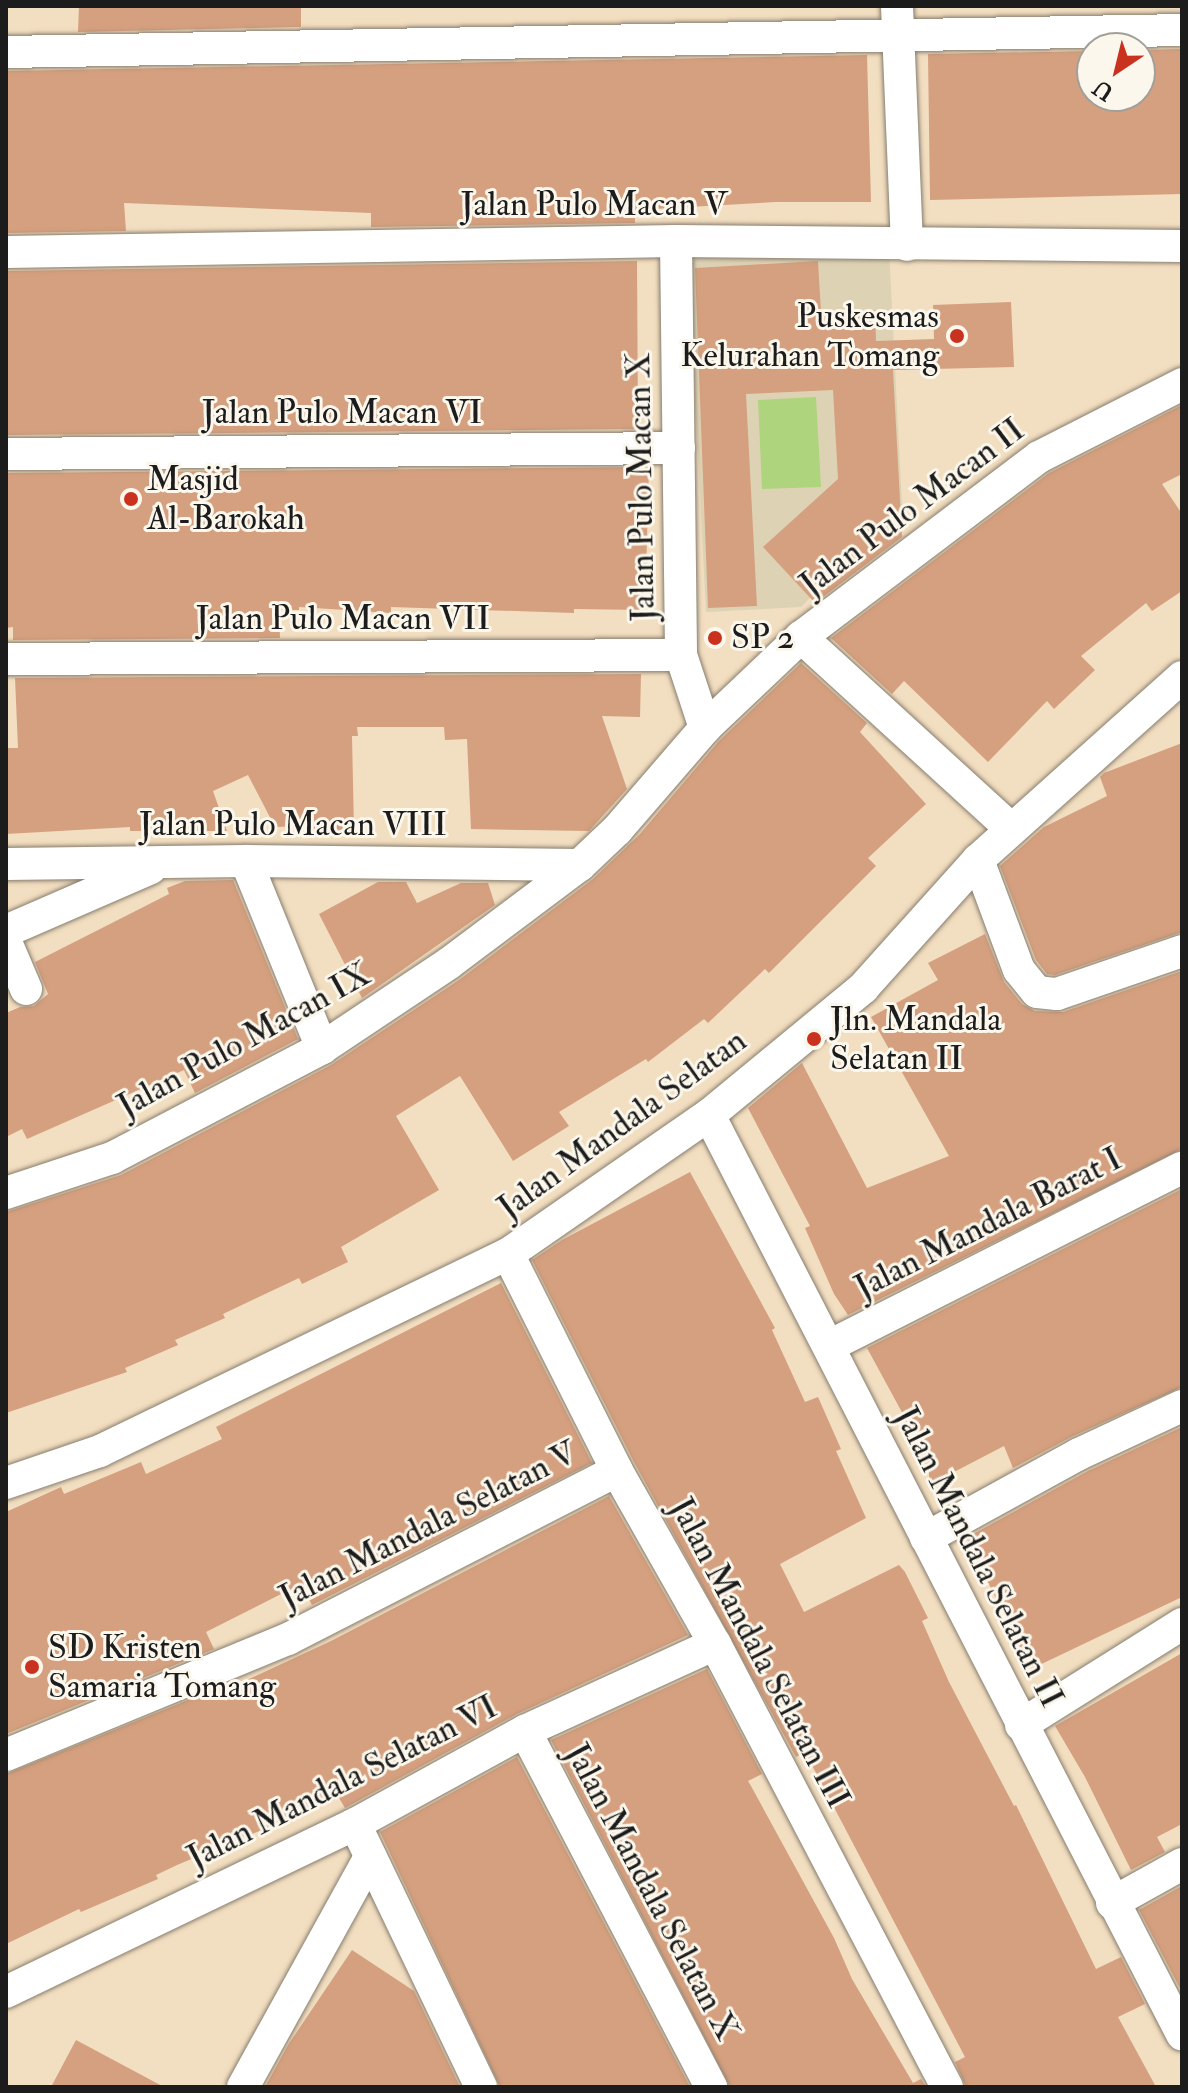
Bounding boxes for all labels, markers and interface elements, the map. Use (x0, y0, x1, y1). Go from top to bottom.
north arrow (1076, 32, 1156, 112)
text: U (1088, 73, 1119, 107)
street label: Jalan Pulo Macan V (461, 185, 727, 225)
place label: Puskesmas Kelurahan Tomang (680, 296, 939, 376)
marker: Puskesmas Kelurahan Tomang (946, 325, 968, 347)
street label: Jalan Pulo Macan X (618, 352, 664, 622)
street label: Jalan Pulo Macan VI (202, 393, 482, 433)
street label: Jalan Pulo Macan II (792, 409, 1032, 605)
place label: Masjid Al-Barokah (147, 459, 305, 538)
marker: Masjid Al-Barokah (122, 490, 140, 508)
street label: Jalan Pulo Macan VII (196, 599, 490, 639)
place label: SP 2 (731, 618, 794, 658)
marker: SP 2 (706, 629, 724, 647)
street label: Jalan Pulo Macan VIII (139, 805, 447, 845)
street label: Jalan Pulo Macan IX (110, 954, 378, 1126)
place label: Jln. Mandala Selatan II (830, 999, 1001, 1078)
street label: Jalan Mandala Selatan (490, 1020, 754, 1228)
marker: Jln. Mandala Selatan II (805, 1030, 823, 1048)
street label: Jalan Mandala Barat I (848, 1138, 1128, 1308)
street label: Jalan Mandala Selatan II (885, 1400, 1073, 1714)
street label: Jalan Mandala Selatan V (272, 1432, 584, 1618)
street label: Jalan Mandala Selatan III (661, 1491, 859, 1815)
place label: SD Kristen Samaria Tomang (48, 1627, 276, 1706)
marker: SD Kristen Samaria Tomang (23, 1658, 41, 1676)
street label: Jalan Mandala Selatan VI (180, 1686, 504, 1878)
street label: Jalan Mandala Selatan X (556, 1736, 748, 2048)

